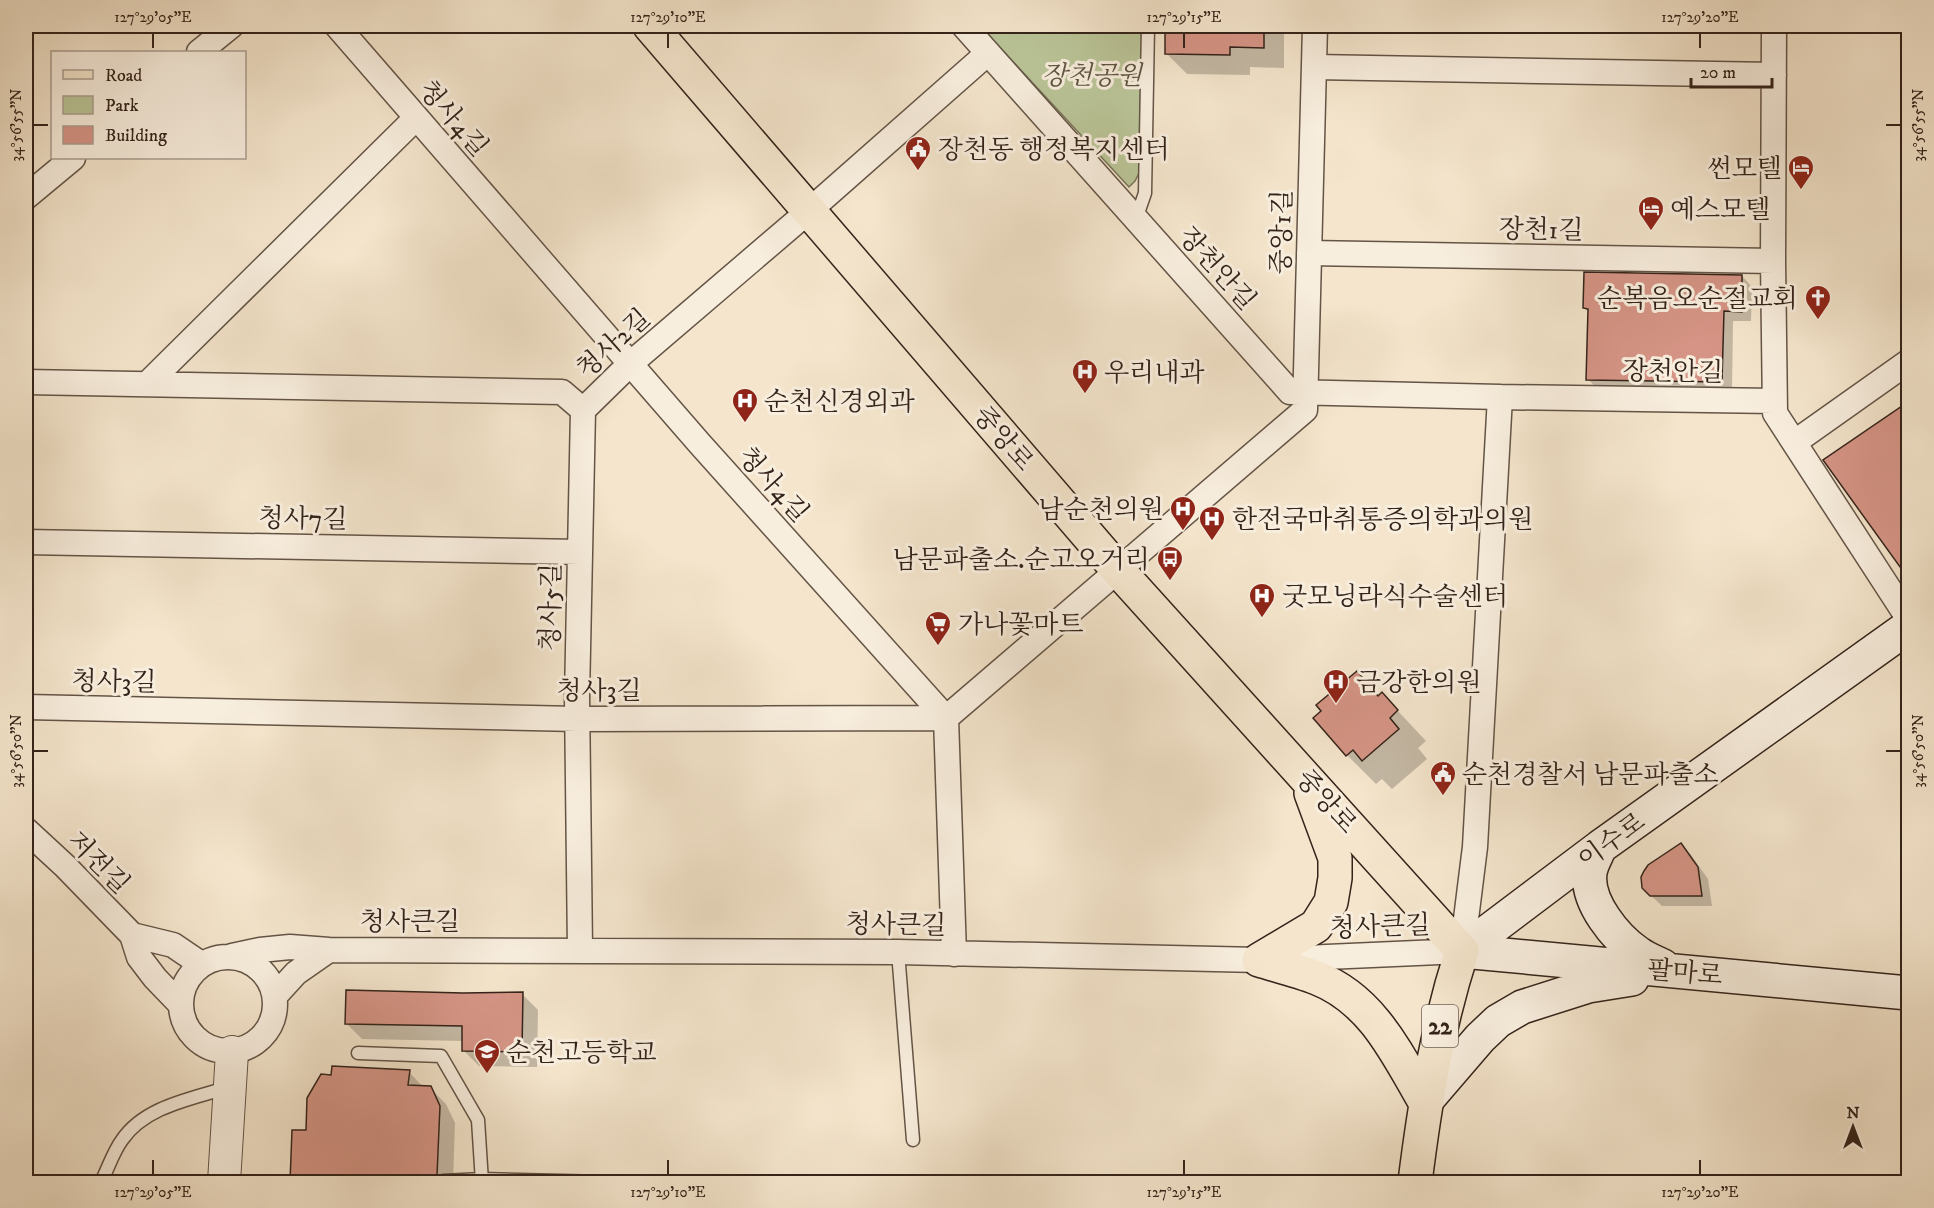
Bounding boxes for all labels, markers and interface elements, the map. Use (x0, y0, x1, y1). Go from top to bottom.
text: 127°29'05"E (114, 8, 192, 27)
text: 127°29'10"E (630, 8, 706, 27)
text: 127°29'15"E (1147, 8, 1222, 27)
text: 127°29'20"E (1661, 8, 1739, 27)
legend (51, 51, 246, 159)
scale bar (1691, 51, 1772, 89)
park label: 장천공원 (1042, 60, 1144, 93)
text: 20 m (1700, 62, 1736, 84)
text: Road (105, 65, 142, 87)
street label: 청사4길 (411, 74, 495, 164)
text: 34°56'55"N (7, 89, 26, 161)
text: 34°56'55"N (1909, 89, 1928, 161)
text: Park (105, 95, 139, 117)
text: Building (105, 125, 167, 147)
public building icon: 장천동 행정복지센터 (903, 134, 933, 172)
place label: 장천동 행정복지센터 (938, 134, 1170, 167)
place label: 썬모텔 (1707, 153, 1782, 186)
hotel icon: 썬모텔 (1786, 153, 1816, 191)
street label: 중앙1길 (1265, 189, 1300, 275)
hotel icon: 예스모텔 (1636, 194, 1666, 232)
place label: 예스모텔 (1670, 194, 1770, 227)
street label: 장천1길 (1498, 213, 1584, 248)
street label: 장천안길 (1171, 221, 1263, 317)
place label: 순복음오순절교회 (1597, 283, 1798, 316)
church icon: 순복음오순절교회 (1803, 283, 1833, 321)
street label: 청사2길 (570, 302, 658, 386)
street label: 장천안길 (1622, 355, 1723, 390)
hospital icon: 우리내과 (1070, 357, 1100, 395)
place label: 우리내과 (1104, 357, 1205, 390)
hospital icon: 순천신경외과 (730, 386, 760, 424)
place label: 순천신경외과 (764, 386, 916, 419)
street label: 중앙로 (966, 400, 1040, 478)
street label: 청사4길 (730, 440, 815, 530)
place label: 남순천의원 (1038, 494, 1164, 527)
hospital icon: 남순천의원 (1168, 494, 1198, 532)
street label: 청사7길 (258, 502, 348, 537)
hospital icon: 한전국마취통증의학과의원 (1197, 504, 1227, 542)
place label: 한전국마취통증의학과의원 (1232, 504, 1533, 537)
place label: 남문파출소.순고오거리 (893, 544, 1150, 577)
bus stop icon: 남문파출소.순고오거리 (1155, 544, 1185, 582)
street label: 청사5길 (534, 563, 569, 651)
hospital icon: 굿모닝라식수술센터 (1247, 581, 1277, 619)
place label: 굿모닝라식수술센터 (1282, 581, 1508, 614)
supermarket icon: 가나꽃마트 (923, 609, 953, 647)
place label: 가나꽃마트 (958, 609, 1084, 642)
street label: 청사3길 (71, 665, 157, 700)
hospital icon: 금강한의원 (1321, 667, 1351, 705)
place label: 금강한의원 (1356, 667, 1482, 700)
street label: 청사3길 (556, 675, 642, 708)
text: 34°56'50"N (7, 714, 26, 788)
text: 34°56'50"N (1909, 714, 1928, 788)
public building icon: 순천경찰서 남문파출소 (1428, 759, 1458, 797)
place label: 순천경찰서 남문파출소 (1462, 759, 1719, 792)
street label: 중앙로 (1288, 763, 1363, 841)
street label: 이수로 (1572, 806, 1652, 877)
street label: 저전길 (60, 825, 136, 901)
street label: 청사큰길 (360, 906, 460, 939)
street label: 청사큰길 (845, 908, 946, 943)
street label: 청사큰길 (1329, 909, 1431, 946)
street label: 팔마로 (1646, 954, 1724, 993)
road number: 22 (1422, 1005, 1458, 1047)
school or university icon: 순천고등학교 (472, 1037, 502, 1075)
place label: 순천고등학교 (506, 1037, 657, 1070)
north arrow (1823, 1097, 1883, 1157)
text: N (1846, 1103, 1860, 1123)
text: 127°29'05"E (114, 1183, 192, 1202)
text: 127°29'10"E (630, 1183, 706, 1202)
text: 127°29'15"E (1147, 1183, 1222, 1202)
text: 127°29'20"E (1661, 1183, 1739, 1202)

